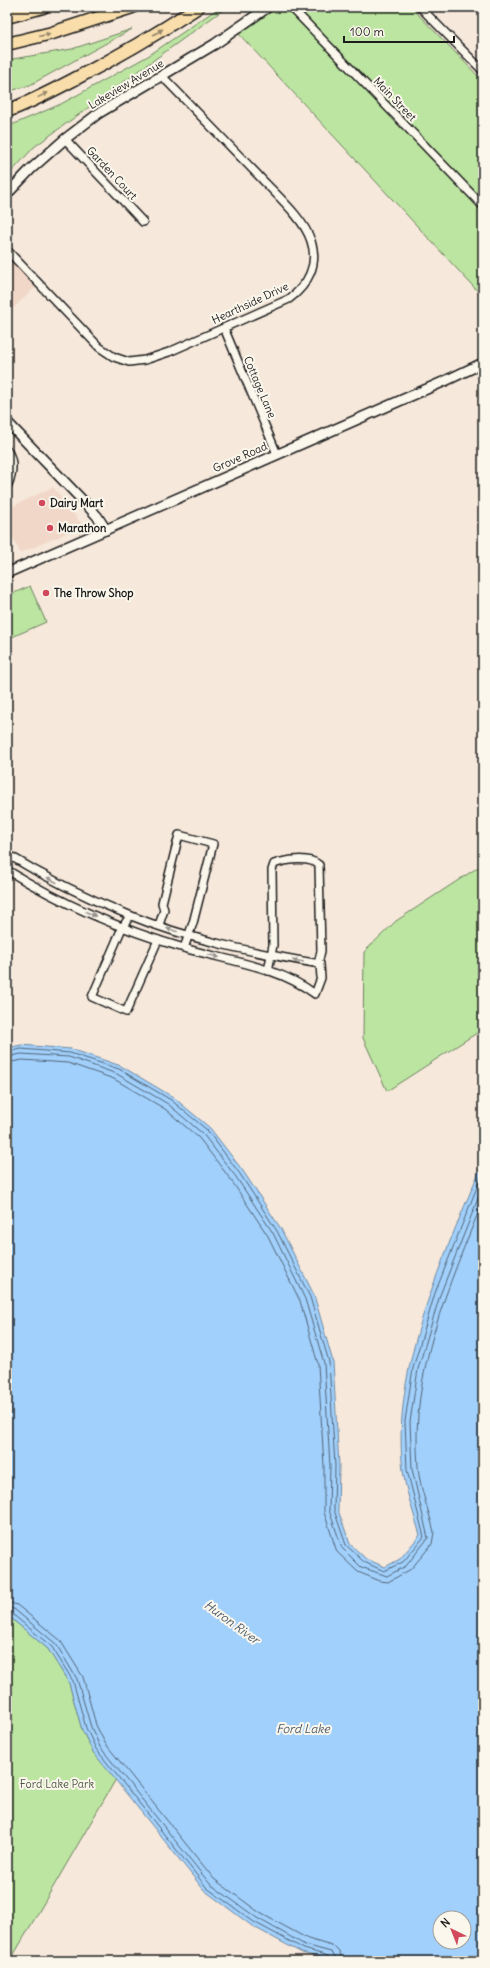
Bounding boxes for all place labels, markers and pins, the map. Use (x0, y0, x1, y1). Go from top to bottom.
place label: Dairy Mart (50, 496, 104, 511)
marker: Dairy Mart (37, 498, 47, 508)
place label: Marathon (58, 521, 107, 535)
marker: Marathon (45, 523, 55, 533)
place label: The Throw Shop (54, 586, 134, 601)
marker: The Throw Shop (41, 588, 51, 598)

